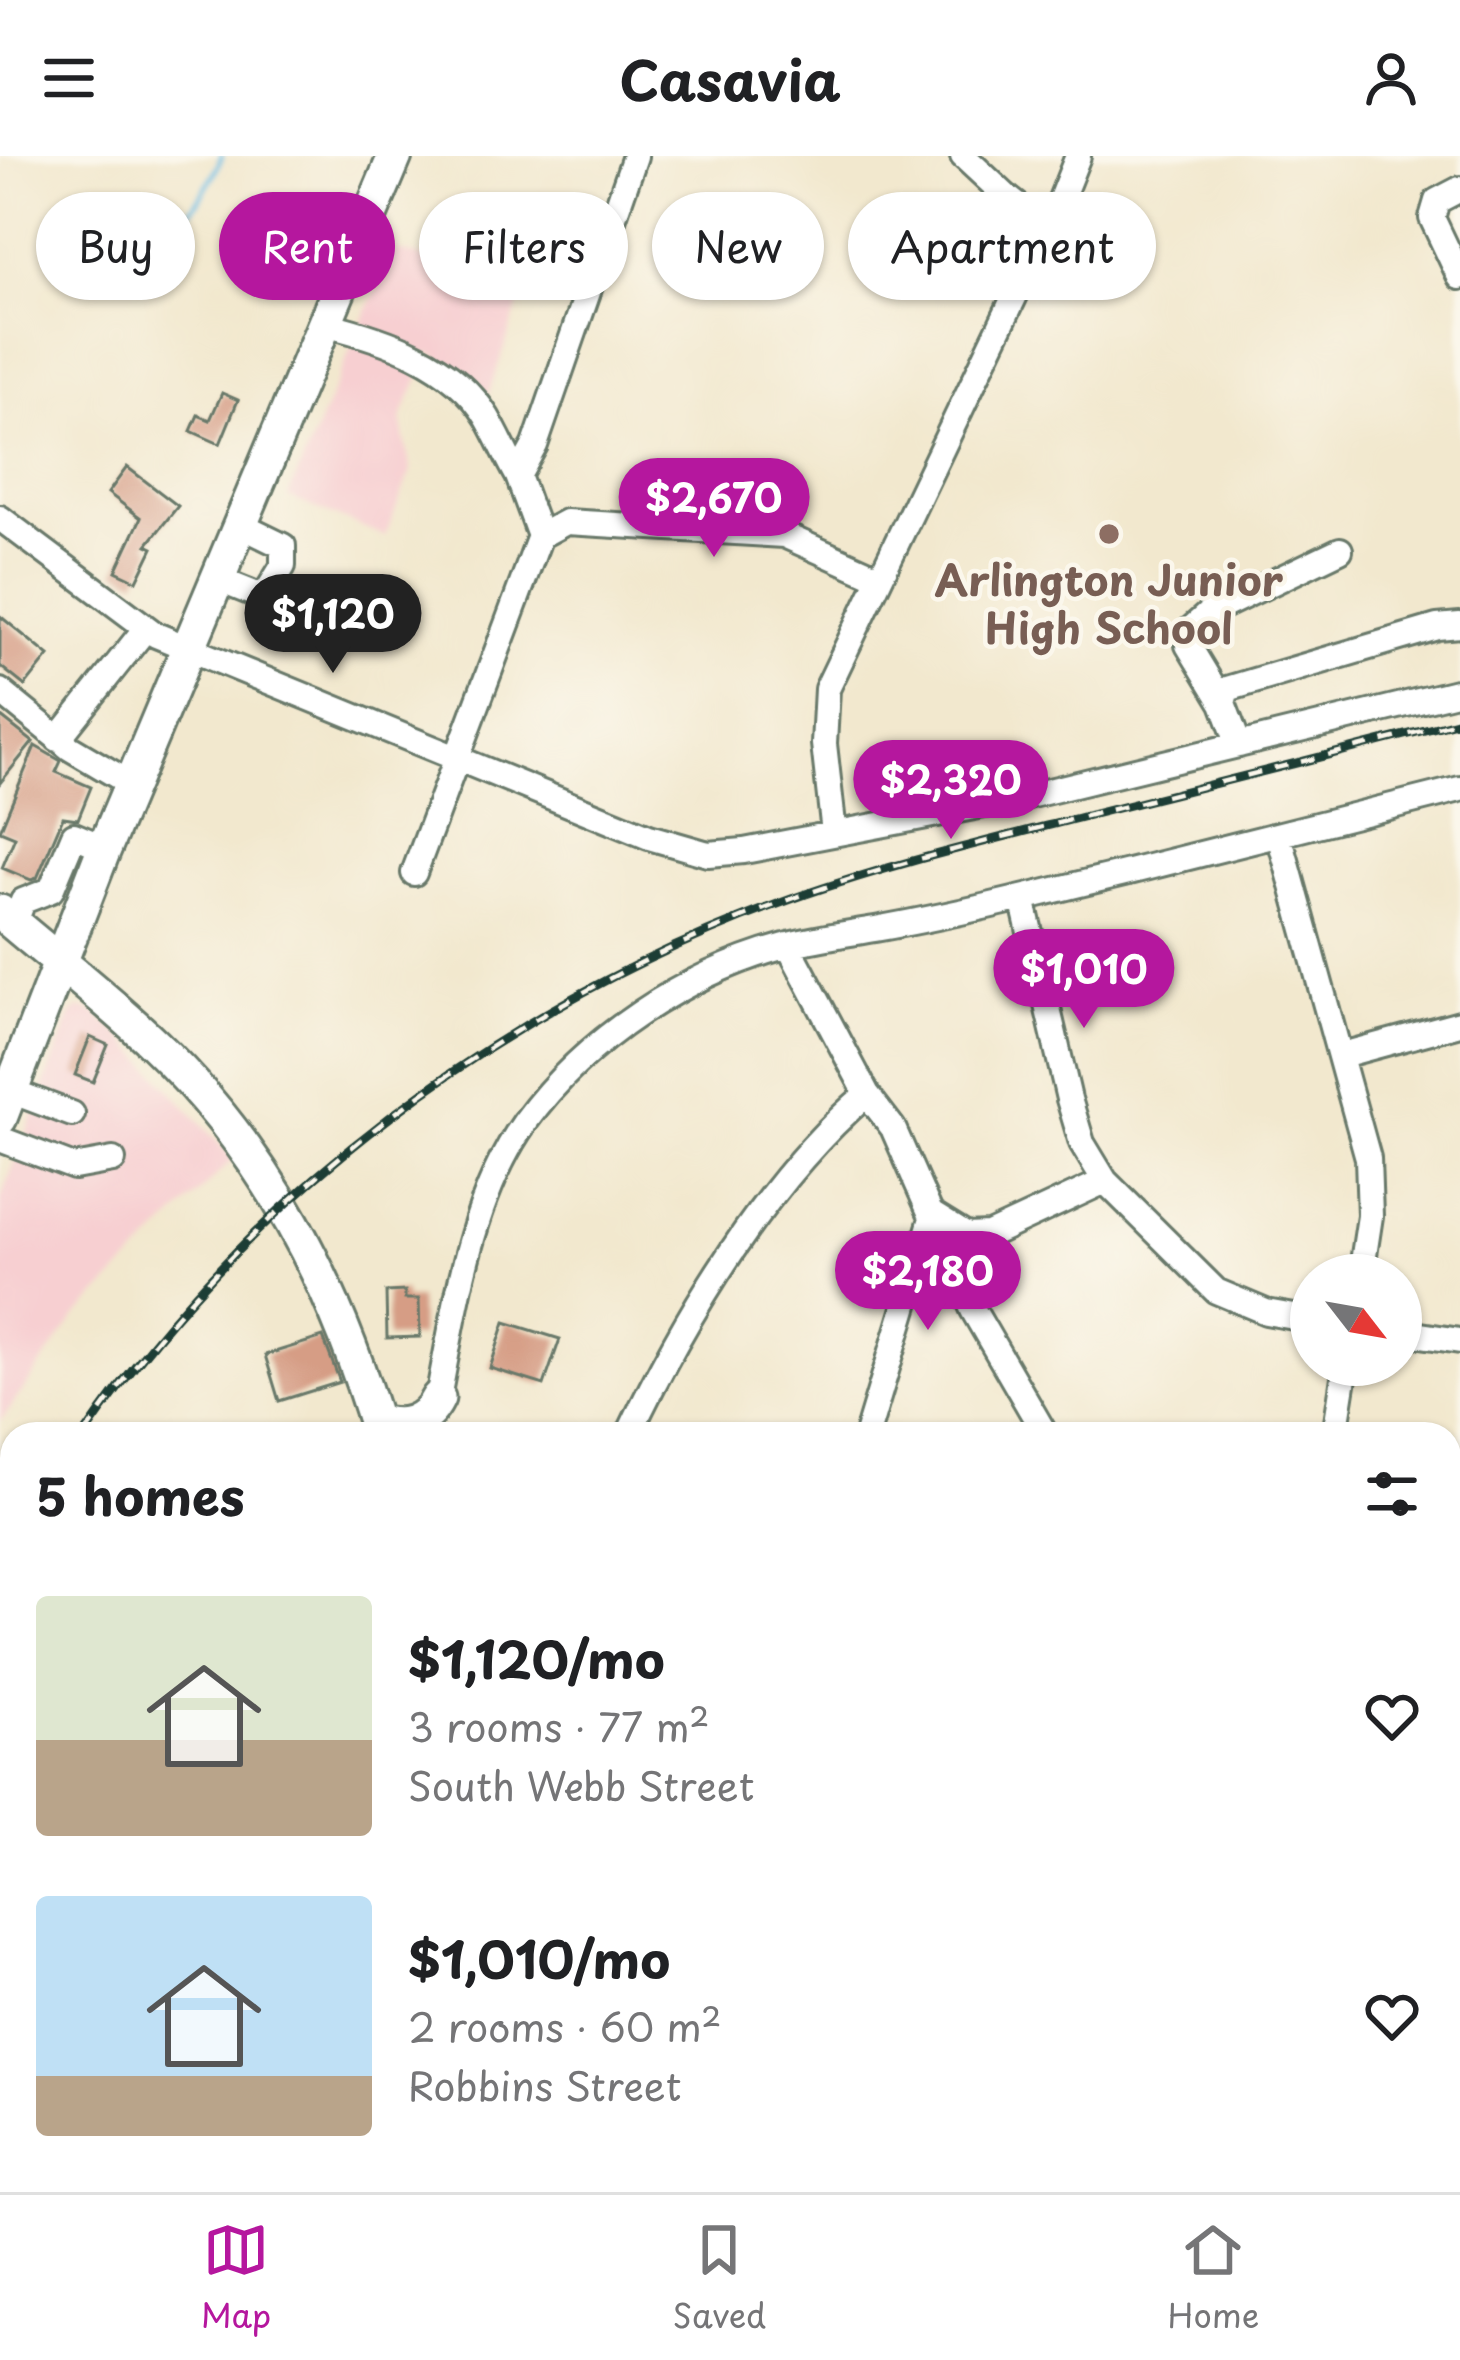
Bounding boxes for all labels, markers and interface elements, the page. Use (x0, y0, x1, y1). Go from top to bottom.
text: Casavia (619, 38, 841, 119)
icon: menu (36, 45, 102, 111)
icon: person (1358, 45, 1424, 111)
chip: Buy (36, 192, 195, 300)
chip: Rent (219, 192, 395, 300)
chip: Filters (419, 192, 628, 300)
chip: New (652, 192, 824, 300)
chip: Apartment (848, 192, 1156, 300)
pin: $2,670 (616, 458, 812, 560)
text: $2,670 (646, 467, 782, 526)
marker: Arlington Junior High School (1096, 521, 1122, 547)
place label: Arlington Junior High School (935, 547, 1284, 658)
pin: $1,120 (235, 574, 431, 676)
text: $1,120 (271, 583, 395, 642)
pin: $2,320 (853, 740, 1049, 842)
text: $2,320 (880, 749, 1022, 808)
pin: $1,010 (986, 929, 1182, 1031)
text: $1,010 (1020, 938, 1148, 997)
pin: $2,180 (830, 1231, 1026, 1333)
text: $2,180 (862, 1240, 994, 1299)
north arrow (1290, 1254, 1422, 1386)
map controls (1290, 1254, 1422, 1386)
text: 5 homes (36, 1456, 245, 1533)
icon: filters (1359, 1461, 1425, 1527)
text: $1,120/mo (408, 1619, 665, 1696)
icon: home (132, 1644, 276, 1788)
icon: heart (1359, 1683, 1425, 1749)
text: 3 rooms · 77 m² (408, 1696, 710, 1755)
text: South Webb Street (408, 1755, 754, 1814)
text: $1,010/mo (408, 1919, 670, 1996)
icon: home (132, 1944, 276, 2088)
icon: heart (1359, 1983, 1425, 2049)
text: 2 rooms · 60 m² (408, 1996, 722, 2055)
text: Robbins Street (408, 2055, 682, 2114)
tab: Map (201, 2217, 271, 2339)
tab: Saved (673, 2217, 766, 2339)
tab: Home (1168, 2217, 1259, 2339)

